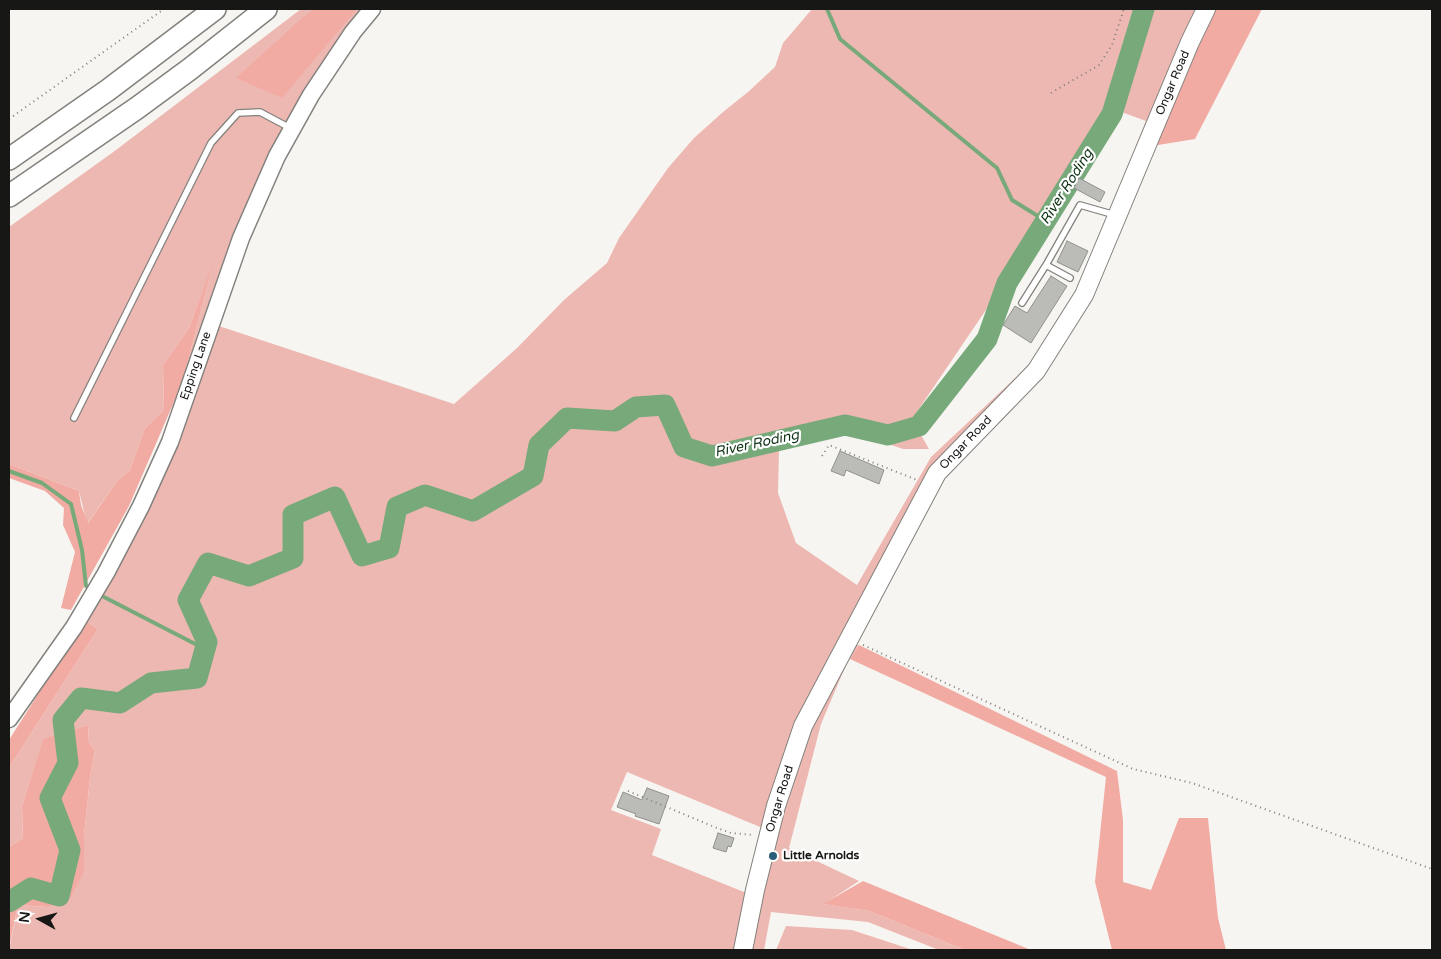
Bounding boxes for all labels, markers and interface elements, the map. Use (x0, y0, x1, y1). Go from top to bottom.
street label: Ongar Road (1153, 48, 1193, 118)
water label: River Roding (1037, 146, 1097, 228)
street label: Epping Lane (178, 330, 214, 402)
street label: Ongar Road (937, 413, 995, 473)
water label: River Roding (713, 427, 801, 461)
street label: Ongar Road (763, 764, 797, 834)
place label: Little Arnolds (783, 849, 859, 863)
marker: Little Arnolds (767, 850, 779, 862)
north arrow (15, 894, 65, 944)
text: N (15, 910, 34, 924)

